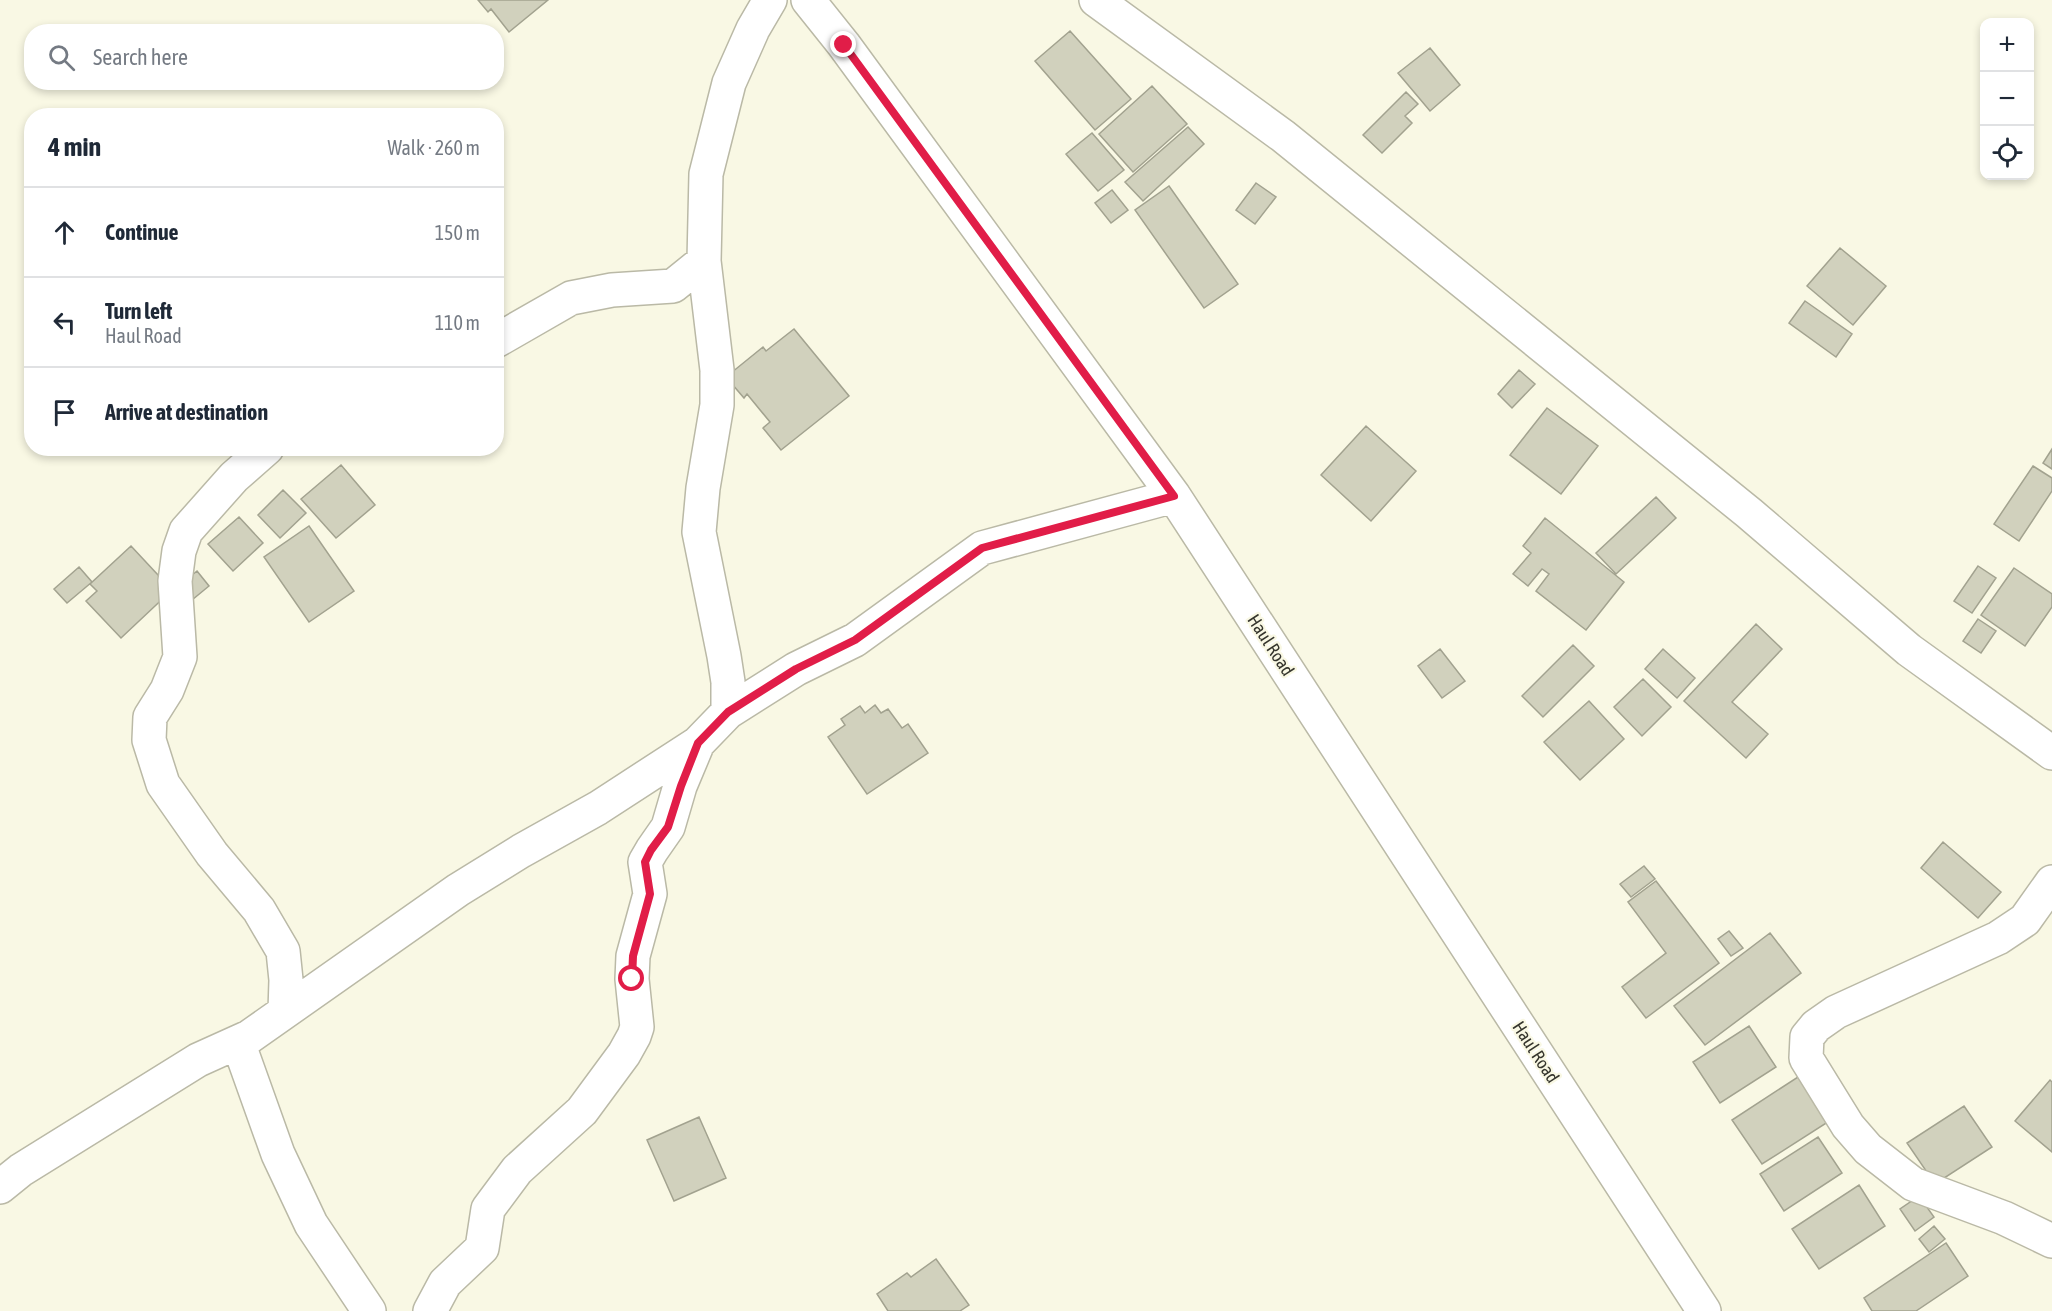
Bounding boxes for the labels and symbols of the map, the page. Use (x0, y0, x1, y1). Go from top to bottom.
route end (830, 31, 856, 57)
street label: Haul Road (1243, 610, 1299, 680)
route start (618, 965, 644, 991)
street label: Haul Road (1508, 1017, 1564, 1087)

